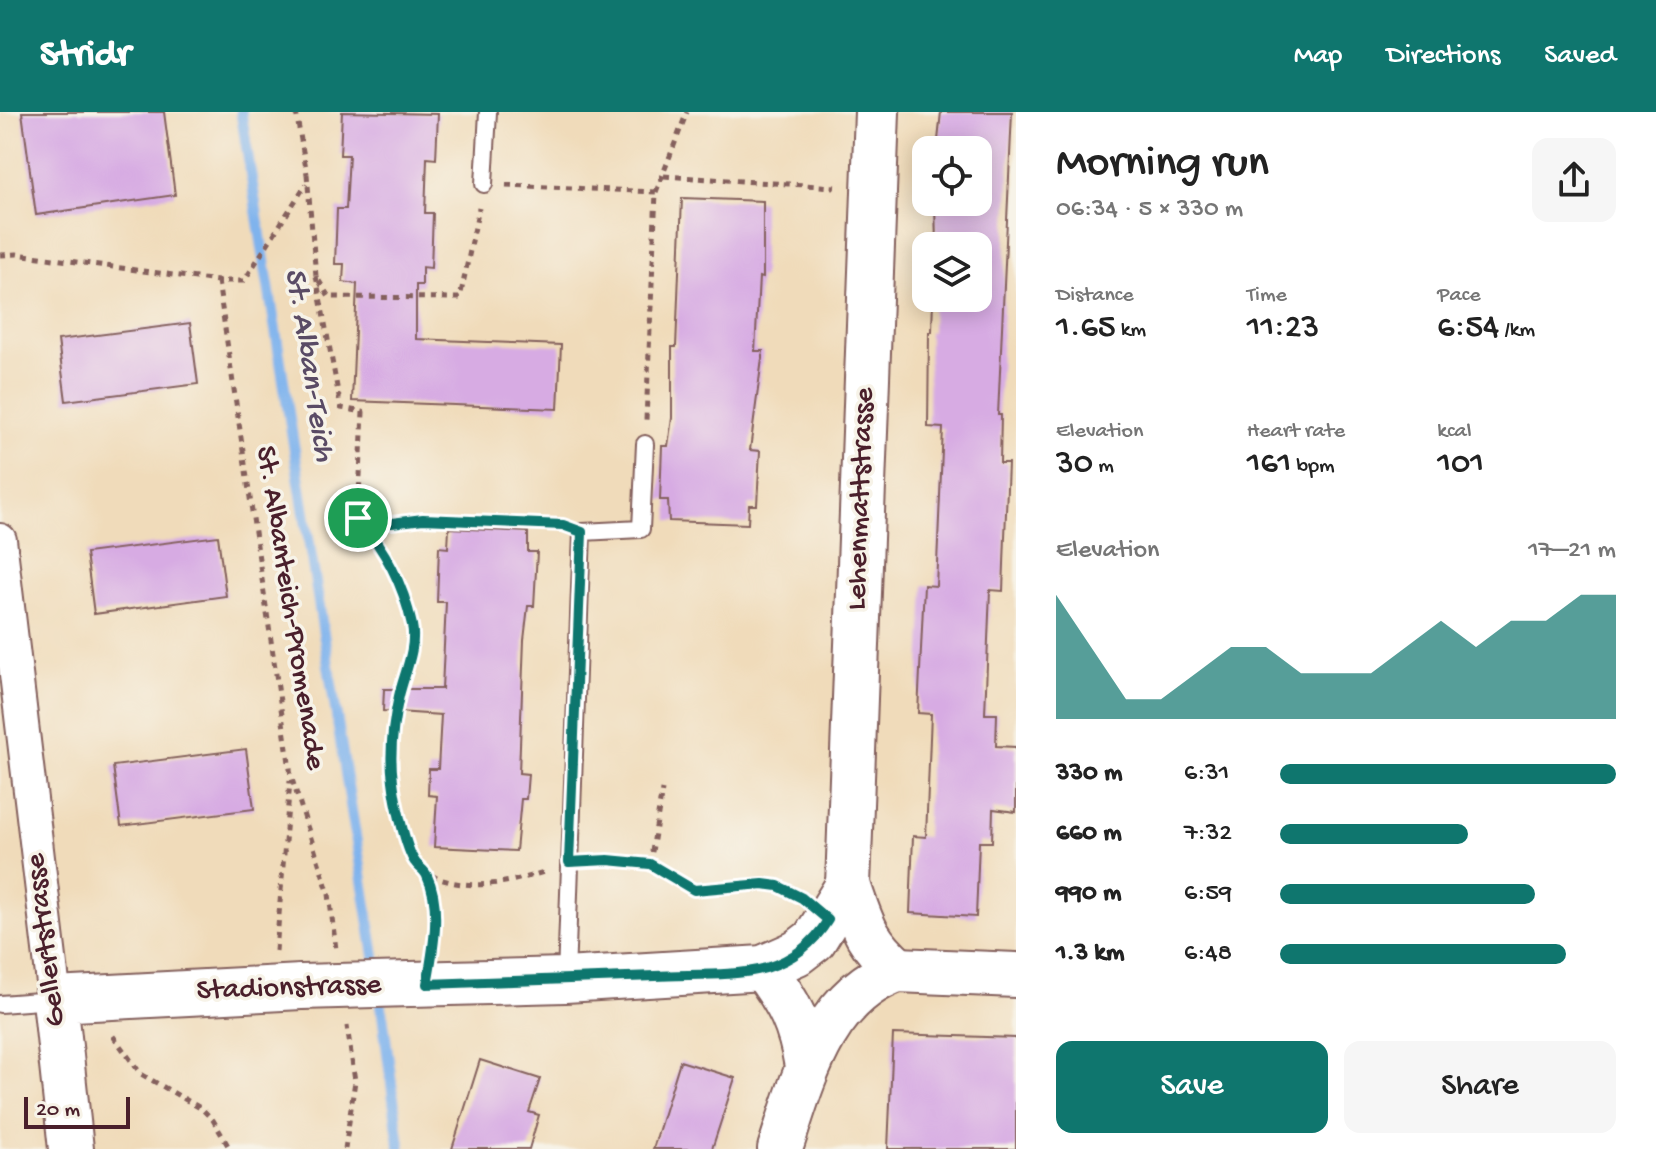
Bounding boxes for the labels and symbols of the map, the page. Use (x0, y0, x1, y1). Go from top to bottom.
water label: St. Alban-Teich (274, 266, 342, 465)
street label: Lehenmattstrasse (841, 386, 883, 611)
street label: St. Albanteich-Promenade (246, 444, 332, 773)
pin (324, 484, 392, 552)
street label: Gellertstrasse (19, 851, 75, 1029)
street label: Stadionstrasse (196, 968, 382, 1010)
scale bar (24, 1093, 130, 1129)

